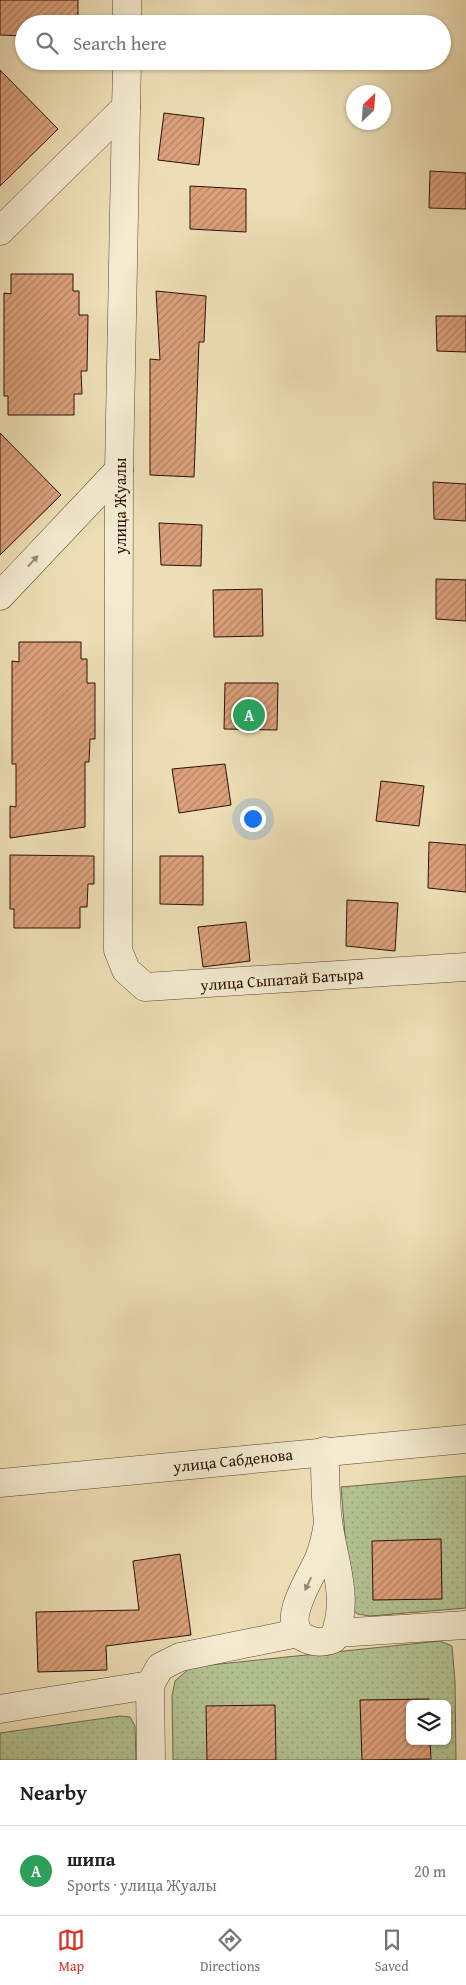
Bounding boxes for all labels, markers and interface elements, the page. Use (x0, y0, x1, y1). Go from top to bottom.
search box (15, 15, 451, 70)
icon: search (33, 29, 61, 57)
text: Search here (73, 29, 167, 57)
north arrow (346, 85, 391, 130)
street label: улица Жуалы (108, 458, 132, 555)
one-way arrow (27, 555, 39, 567)
pin: A (233, 696, 265, 734)
your location (240, 806, 266, 832)
street label: улица Сыпатай Батыра (199, 961, 365, 997)
street label: улица Сабденова (171, 1442, 294, 1478)
one-way arrow (303, 1577, 311, 1591)
map controls (406, 1700, 451, 1745)
button: layers (406, 1700, 451, 1745)
text: Nearby (20, 1777, 87, 1808)
text: шипа (67, 1845, 115, 1873)
text: A (31, 1859, 41, 1883)
text: 20 m (414, 1859, 446, 1883)
text: Sports · улица Жуалы (67, 1873, 217, 1897)
tab: Map (57, 1926, 85, 1976)
tab: Directions (200, 1926, 260, 1976)
tab: Saved (375, 1926, 409, 1976)

